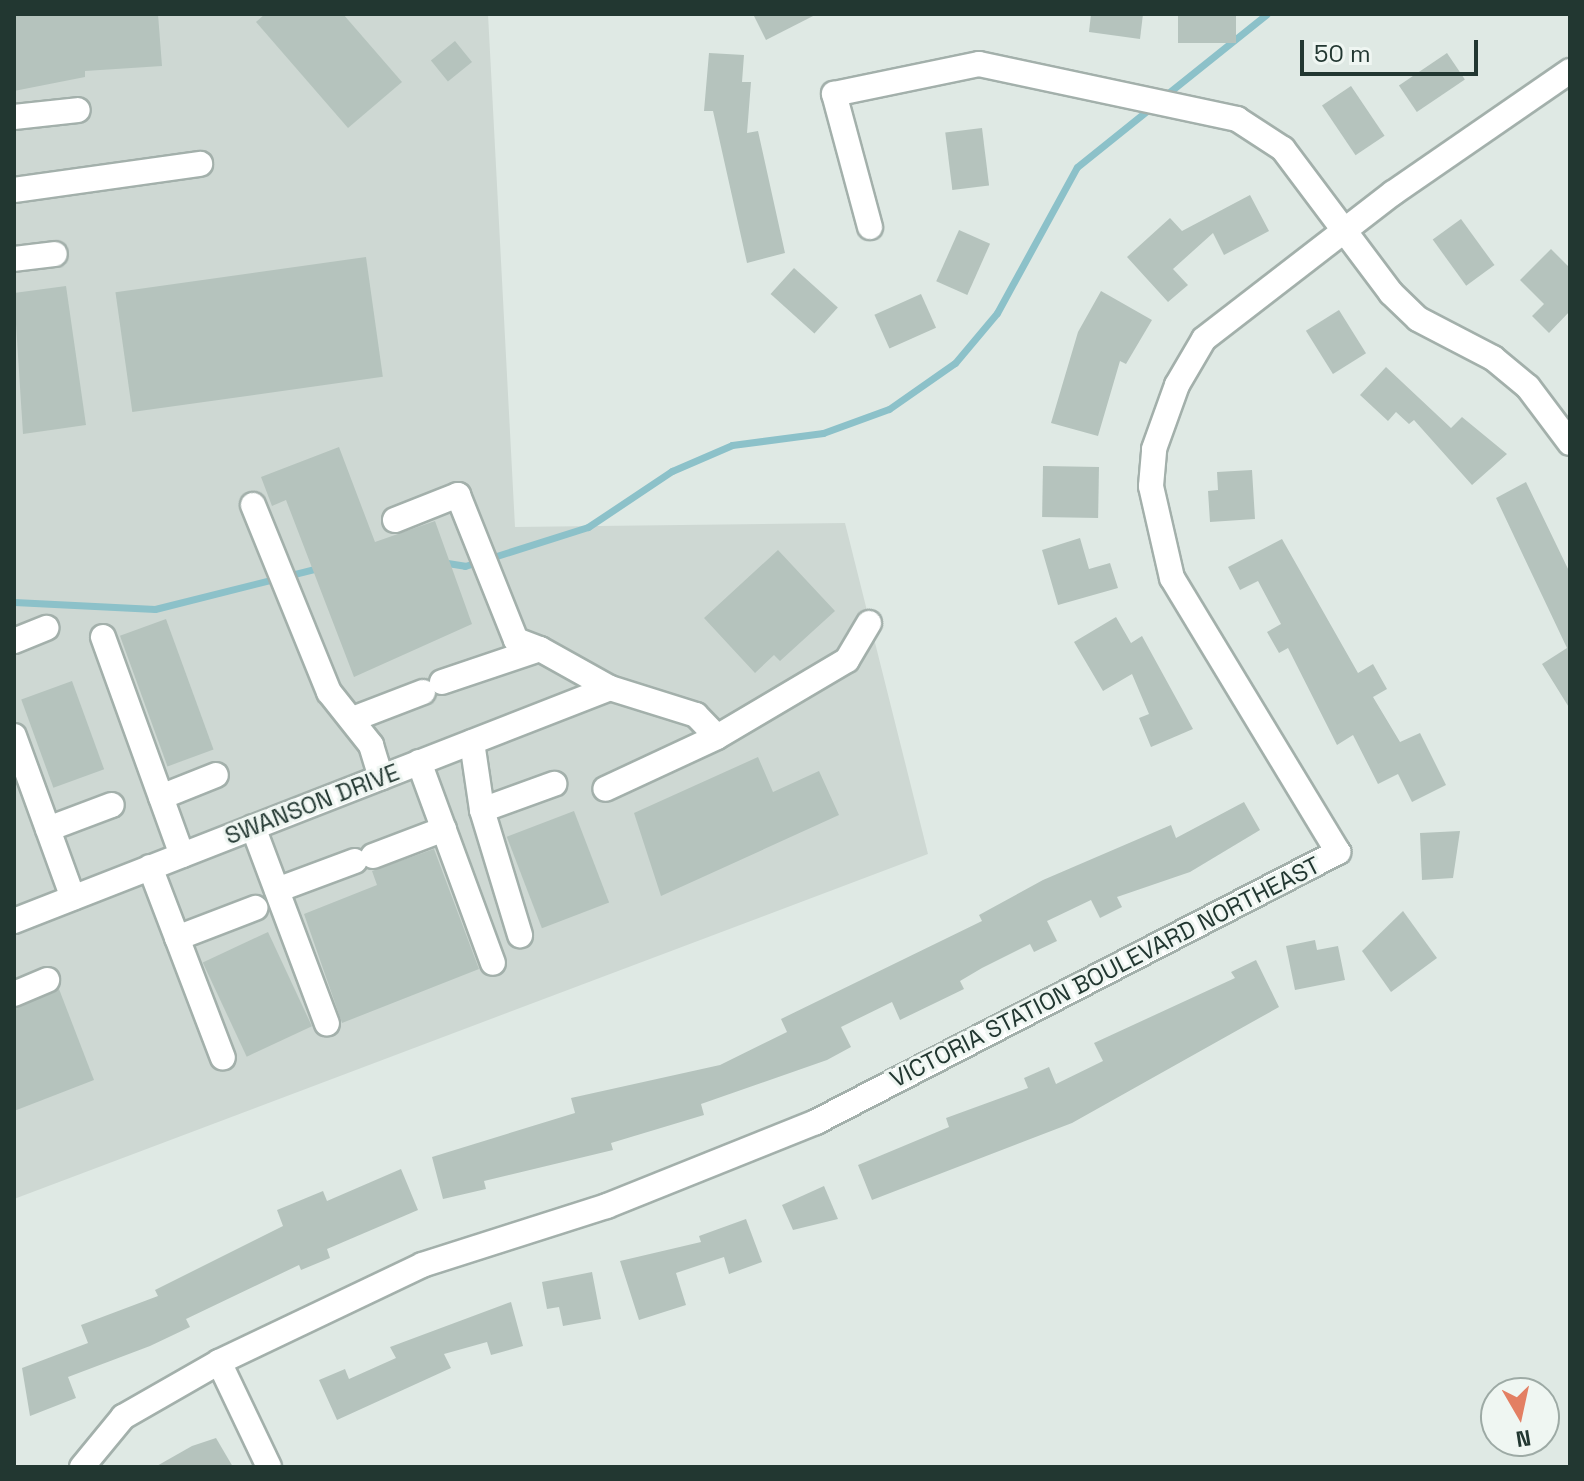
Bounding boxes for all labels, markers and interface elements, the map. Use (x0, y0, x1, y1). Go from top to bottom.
scale bar (1304, 24, 1482, 74)
text: 50 m (1314, 38, 1371, 69)
street label: SWANSON DRIVE (221, 758, 403, 850)
street label: VICTORIA STATION BOULEVARD NORTHEAST (885, 850, 1325, 1094)
north arrow (1480, 1377, 1560, 1457)
text: N (1514, 1424, 1533, 1454)

